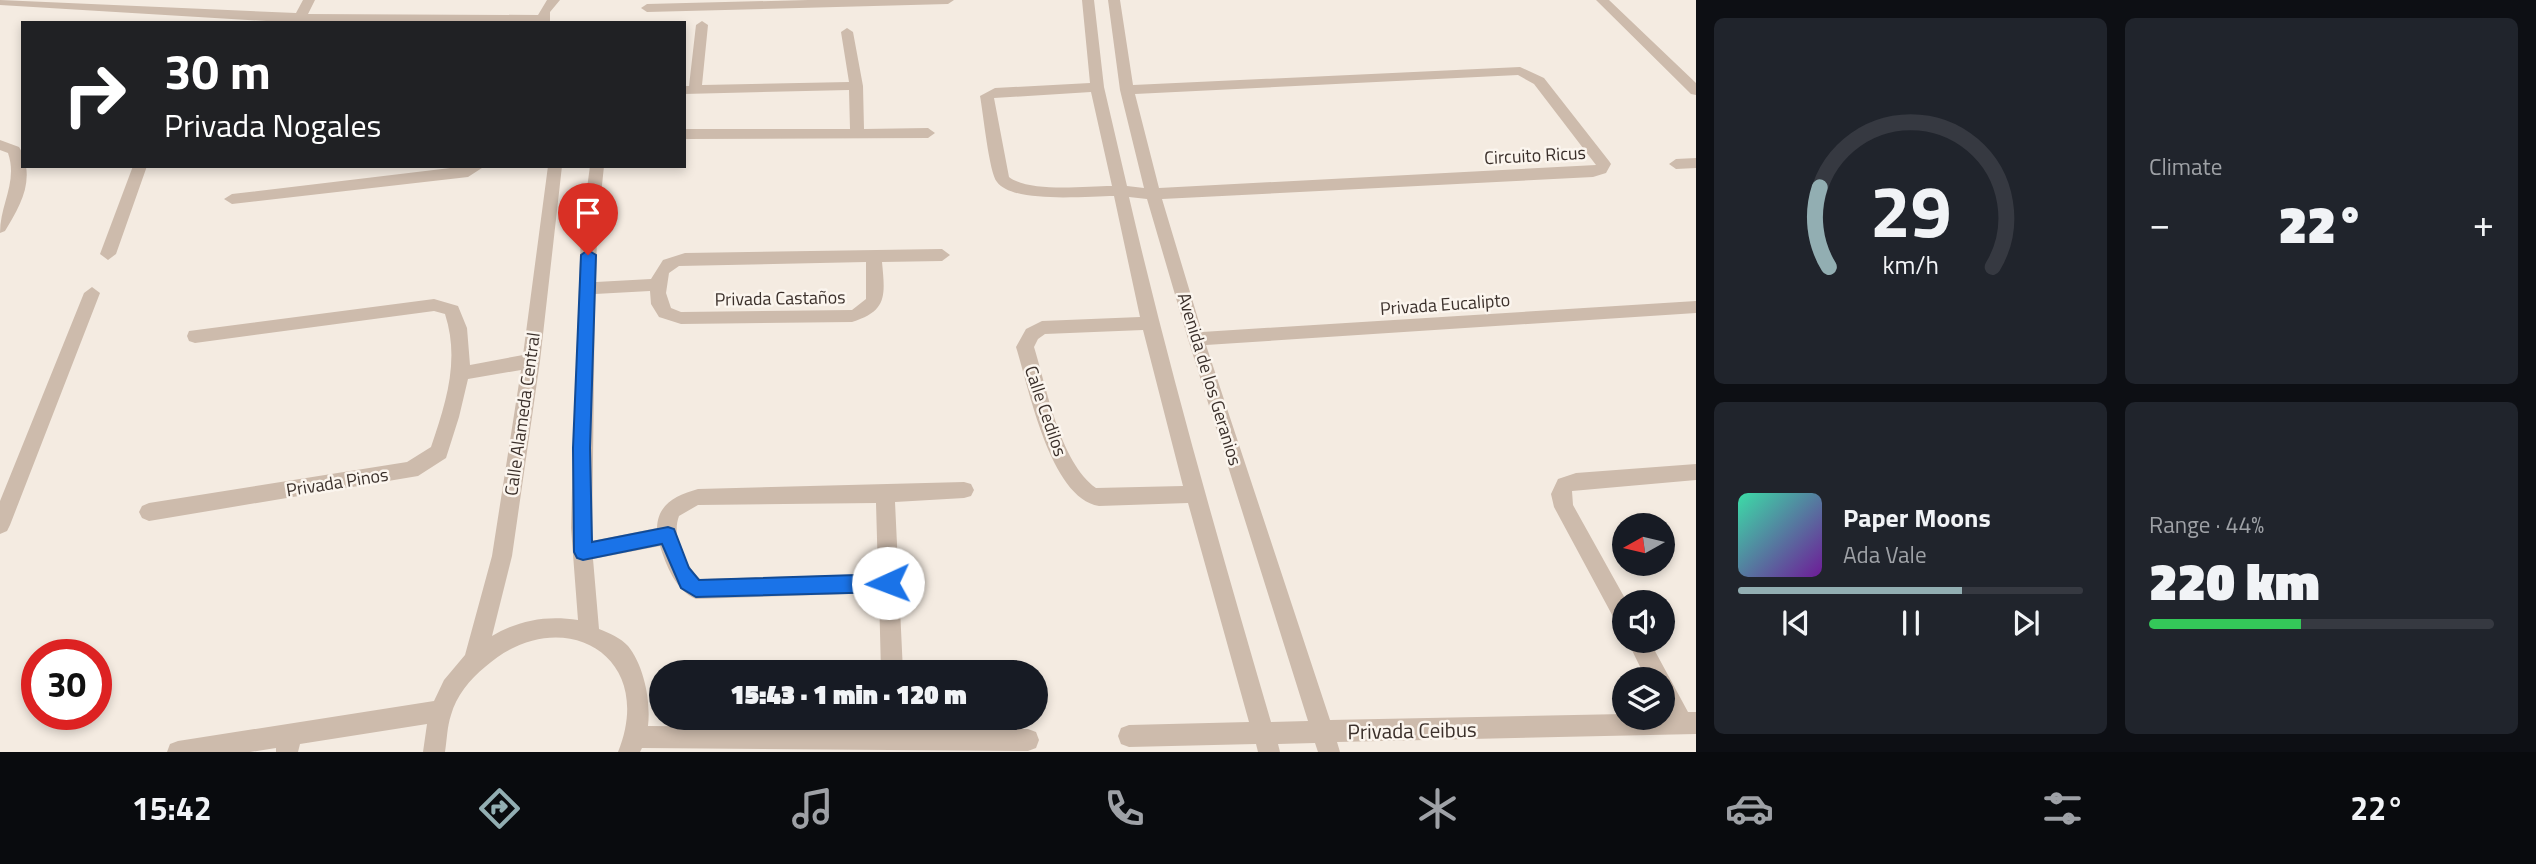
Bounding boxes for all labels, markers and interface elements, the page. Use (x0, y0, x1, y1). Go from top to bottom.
text: 30 m (164, 33, 271, 108)
icon: right (49, 49, 140, 140)
text: Privada Nogales (164, 101, 382, 149)
street label: Circuito Ricus (1484, 139, 1586, 171)
text: Climate (2149, 149, 2222, 184)
text: 29 (1870, 155, 1951, 265)
pin (558, 183, 618, 255)
text: 22° (2279, 184, 2364, 263)
icon: arrive (569, 194, 607, 232)
text: − (2149, 194, 2170, 252)
text: + (2473, 194, 2494, 252)
text: km/h (1882, 246, 1939, 284)
street label: Privada Castaños (714, 283, 846, 313)
street label: Privada Eucalipto (1379, 286, 1511, 322)
street label: Avenida de los Geranios (1171, 289, 1249, 469)
street label: Calle Alameda Central (497, 331, 547, 497)
street label: Calle Cedilos (1018, 362, 1074, 460)
street label: Privada Pinos (284, 461, 390, 503)
text: Paper Moons (1843, 498, 1991, 537)
text: Range · 44% (2149, 507, 2264, 542)
north arrow (1612, 513, 1675, 576)
map controls (1612, 513, 1675, 730)
text: Ada Vale (1843, 537, 1927, 572)
text: 220 km (2149, 541, 2320, 620)
position arrow (851, 546, 925, 620)
button: sound (1612, 590, 1675, 653)
icon: previous (1777, 604, 1815, 642)
icon: pause (1892, 604, 1930, 642)
icon: next (2007, 604, 2045, 642)
speed limit sign: 30 (21, 639, 112, 730)
button: layers (1612, 667, 1675, 730)
text: 15:43 · 1 min · 120 m (730, 675, 967, 714)
street label: Privada Ceibus (1347, 713, 1477, 747)
text: 15:42 (132, 784, 212, 832)
icon: directions (475, 784, 524, 833)
icon: music (788, 784, 837, 833)
icon: phone (1100, 784, 1149, 833)
icon: climate (1413, 784, 1462, 833)
icon: car (1725, 784, 1774, 833)
icon: filters (2038, 784, 2087, 833)
text: 22° (2350, 784, 2404, 832)

